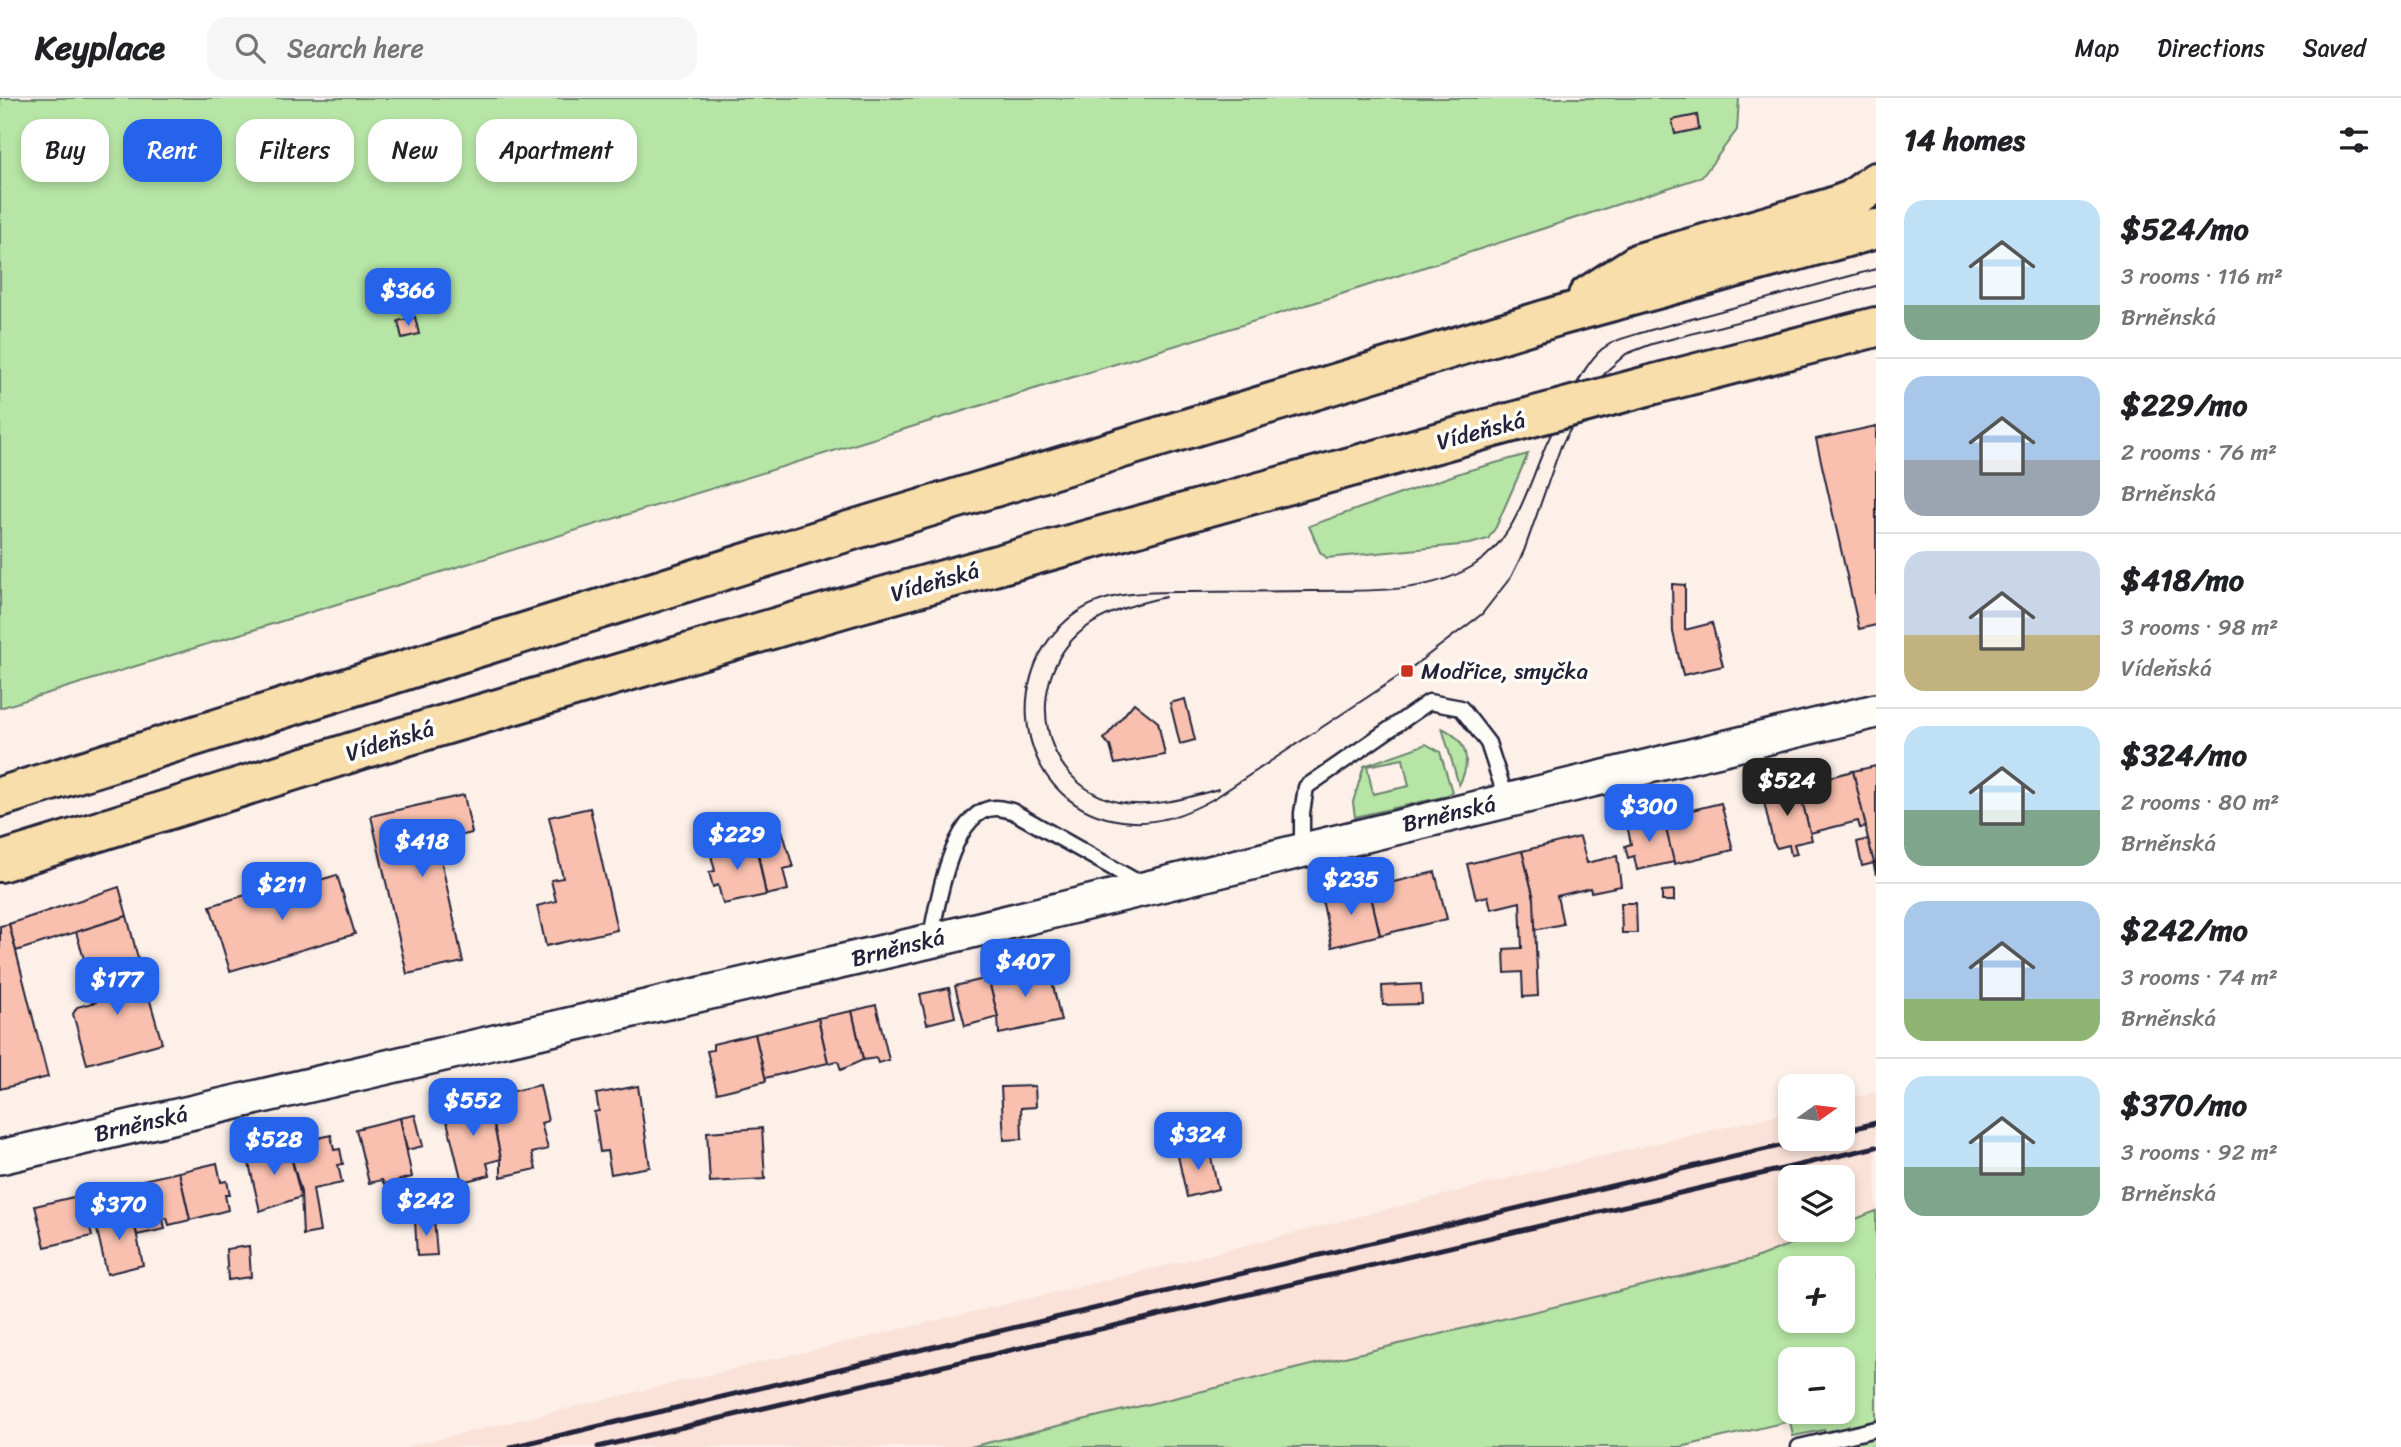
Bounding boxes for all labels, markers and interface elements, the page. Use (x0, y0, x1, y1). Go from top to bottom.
search box (207, 17, 697, 80)
text: Keyplace (35, 19, 165, 77)
text: Search here (287, 25, 424, 71)
text: Map (2075, 27, 2119, 69)
text: Directions (2157, 27, 2265, 69)
text: Saved (2303, 27, 2366, 69)
icon: search (231, 29, 269, 67)
text: 14 homes (1904, 113, 2025, 167)
chip: Buy (21, 119, 109, 182)
chip: Rent (123, 119, 222, 182)
chip: Filters (236, 119, 354, 182)
chip: New (368, 119, 462, 182)
chip: Apartment (476, 119, 637, 182)
icon: filters (2335, 121, 2373, 159)
text: $524/mo (2121, 202, 2249, 256)
icon: home (1960, 228, 2044, 312)
text: 3 rooms · 116 m² (2121, 256, 2283, 297)
pin: $366 (367, 268, 449, 328)
text: $366 (381, 270, 435, 311)
text: Brněnská (2121, 297, 2216, 338)
text: $229/mo (2121, 378, 2247, 432)
street label: Vídeňská (1432, 399, 1530, 463)
icon: home (1960, 404, 2044, 488)
text: 2 rooms · 76 m² (2121, 432, 2277, 473)
text: Brněnská (2121, 473, 2216, 514)
street label: Vídeňská (886, 550, 984, 614)
text: $418/mo (2121, 553, 2244, 607)
icon: home (1960, 579, 2044, 663)
text: 3 rooms · 98 m² (2121, 607, 2278, 648)
text: Vídeňská (2121, 648, 2212, 689)
place label: Modřice, smyčka (1421, 651, 1588, 692)
marker: Modřice, smyčka (1399, 663, 1415, 679)
street label: Vídeňská (341, 708, 439, 774)
text: $324/mo (2121, 728, 2247, 782)
icon: home (1960, 754, 2044, 838)
pin: $524 (1746, 758, 1828, 818)
text: $524 (1758, 760, 1816, 801)
text: 2 rooms · 80 m² (2121, 782, 2279, 823)
street label: Brněnská (1398, 783, 1500, 845)
pin: $300 (1608, 784, 1690, 844)
text: $300 (1620, 786, 1678, 827)
pin: $229 (696, 812, 778, 872)
text: $229 (709, 814, 765, 855)
pin: $418 (381, 820, 463, 879)
text: $418 (395, 821, 449, 862)
text: Brněnská (2121, 823, 2216, 864)
pin: $235 (1310, 858, 1392, 917)
text: $235 (1323, 859, 1379, 900)
pin: $211 (241, 862, 323, 922)
text: $211 (258, 864, 306, 905)
text: $242/mo (2121, 903, 2248, 957)
street label: Brněnská (847, 917, 949, 979)
icon: home (1960, 929, 2044, 1013)
pin: $407 (984, 940, 1066, 999)
text: $407 (996, 941, 1054, 982)
text: 3 rooms · 74 m² (2121, 957, 2278, 998)
pin: $177 (76, 958, 158, 1017)
text: $177 (91, 959, 143, 1000)
text: Brněnská (2121, 998, 2216, 1039)
north arrow (1778, 1074, 1855, 1152)
map controls (1778, 1074, 1855, 1424)
text: $370/mo (2121, 1078, 2247, 1132)
pin: $552 (432, 1079, 514, 1138)
text: $552 (445, 1080, 501, 1121)
street label: Brněnská (90, 1093, 192, 1155)
icon: home (1960, 1104, 2044, 1188)
pin: $324 (1157, 1112, 1239, 1172)
text: $324 (1170, 1114, 1226, 1155)
pin: $528 (233, 1118, 315, 1177)
text: $528 (246, 1119, 302, 1160)
text: 3 rooms · 92 m² (2121, 1132, 2278, 1173)
button: layers (1778, 1165, 1855, 1242)
text: Brněnská (2121, 1173, 2216, 1214)
pin: $242 (385, 1178, 467, 1238)
text: $242 (398, 1180, 454, 1221)
pin: $370 (78, 1182, 160, 1242)
text: $370 (91, 1184, 147, 1225)
button: + (1778, 1256, 1855, 1333)
button: − (1778, 1347, 1855, 1424)

